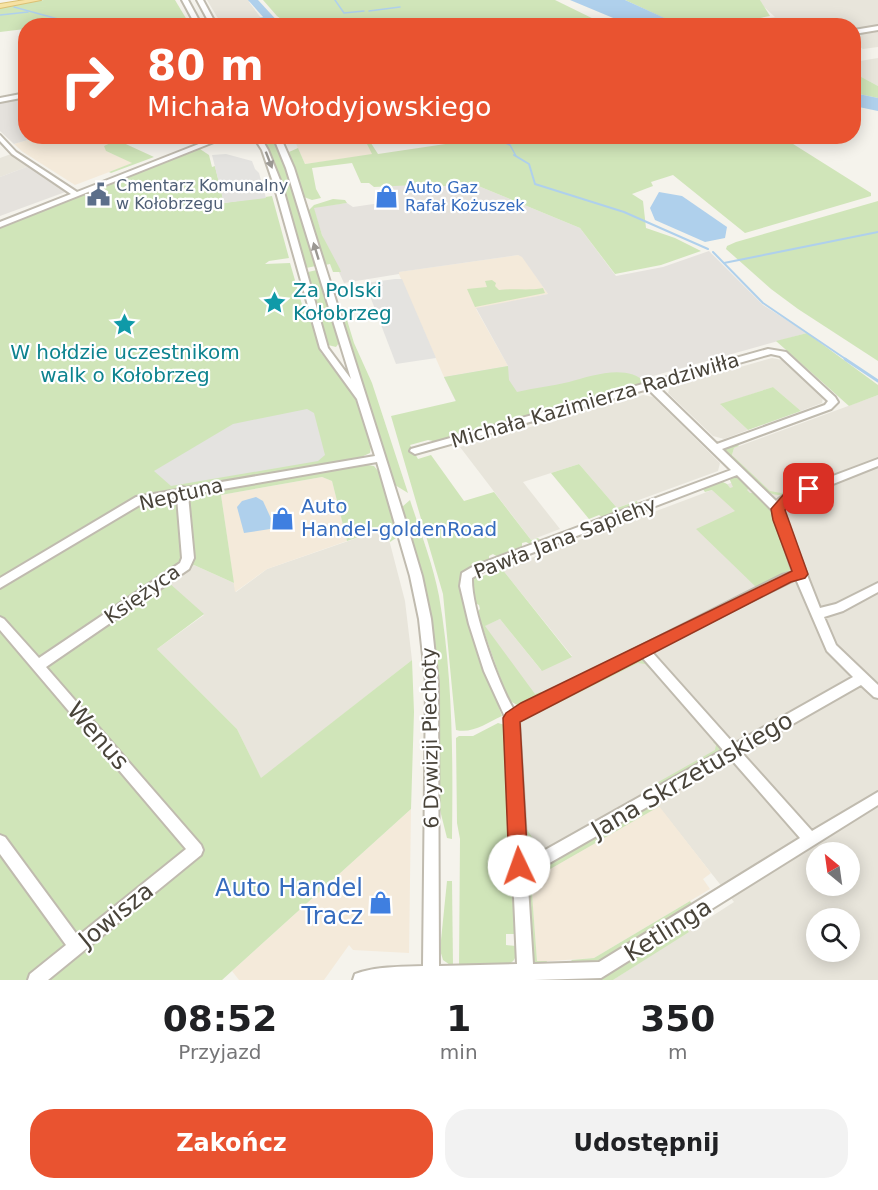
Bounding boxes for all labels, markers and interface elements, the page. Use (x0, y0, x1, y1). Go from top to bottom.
text: 80 m (147, 41, 264, 90)
icon: right (48, 42, 126, 120)
text: Michała Wołodyjowskiego (147, 91, 492, 122)
one-way arrow (264, 151, 274, 169)
place label: Cmentarz Komunalny w Kołobrzegu (116, 176, 288, 213)
place label: Auto Gaz Rafał Kożuszek (405, 178, 525, 215)
public building icon: Cmentarz Komunalny w Kołobrzegu (85, 181, 111, 207)
shop icon: Auto Gaz Rafał Kożuszek (374, 183, 400, 209)
one-way arrow (311, 242, 320, 260)
place label: Za Polski Kołobrzeg (293, 278, 392, 325)
place icon: Za Polski Kołobrzeg (262, 289, 288, 315)
place icon: W hołdzie uczestnikom walk o Kołobrzeg (112, 311, 138, 337)
place label: W hołdzie uczestnikom walk o Kołobrzeg (10, 340, 240, 387)
street label: Michała Kazimierza Radziwiłła (448, 347, 742, 453)
pin (783, 463, 834, 514)
icon: arrive (792, 472, 825, 505)
street label: Neptuna (137, 473, 225, 515)
street label: Pawła Jana Sapiehy (470, 492, 660, 584)
place label: Auto Handel-goldenRoad (301, 494, 497, 541)
shop icon: Auto Handel-goldenRoad (270, 505, 296, 531)
street label: Księżyca (99, 559, 185, 629)
street label: 6 Dywizji Piechoty (416, 647, 444, 829)
street label: Wenus (61, 697, 135, 775)
street label: Jana Skrzetuskiego (585, 706, 798, 845)
position arrow (487, 834, 551, 898)
north arrow (806, 842, 860, 896)
map controls (806, 842, 860, 962)
place label: Auto Handel Tracz (215, 874, 363, 930)
street label: Jowisza (71, 876, 159, 955)
shop icon: Auto Handel Tracz (368, 889, 394, 915)
street label: Ketlinga (619, 892, 717, 968)
button: search (806, 908, 860, 962)
text: 08:52 (163, 998, 277, 1039)
text: 1 (446, 998, 471, 1039)
text: 350 (640, 998, 715, 1039)
text: Przyjazd (178, 1040, 262, 1064)
text: min (440, 1040, 478, 1064)
text: m (668, 1040, 688, 1064)
button: Zakończ (30, 1109, 433, 1178)
button: Udostępnij (445, 1109, 848, 1178)

